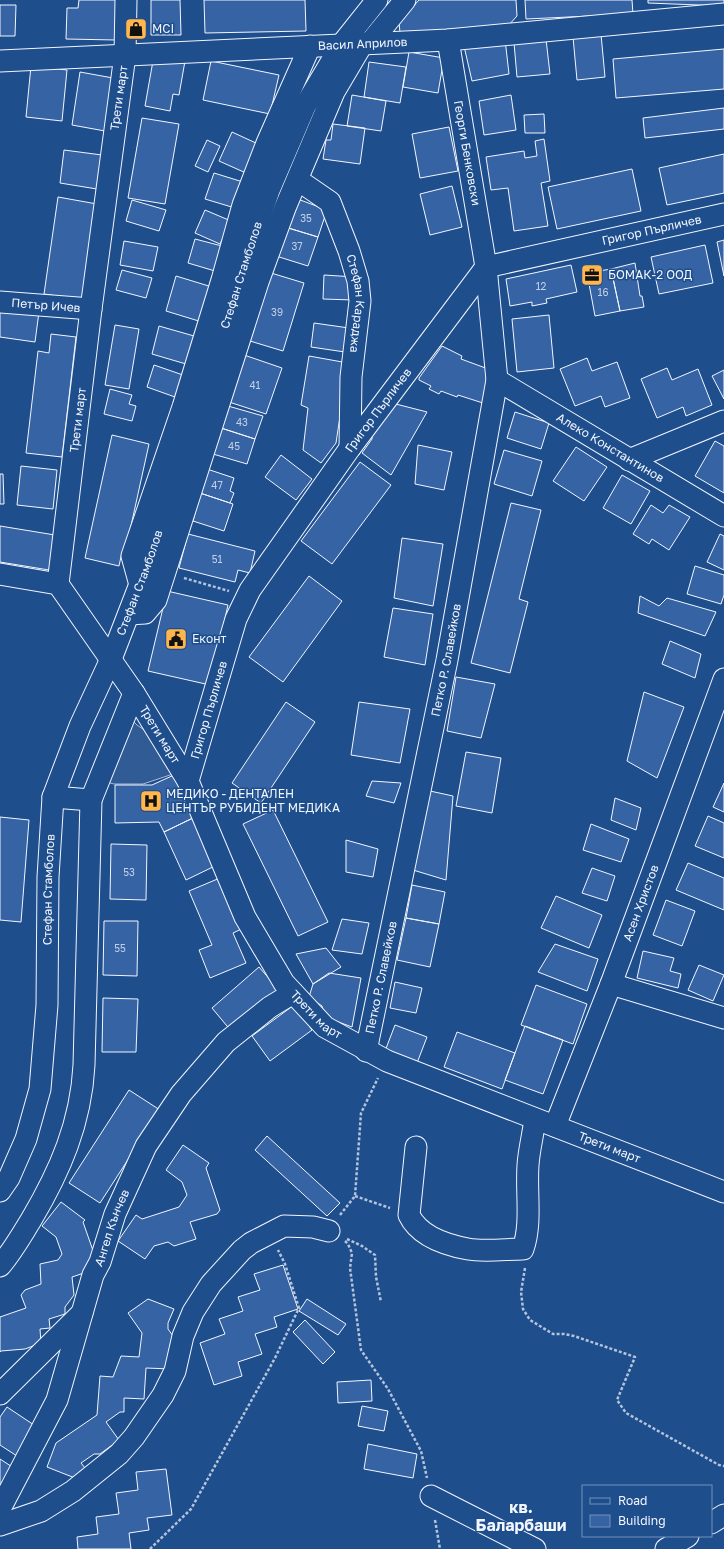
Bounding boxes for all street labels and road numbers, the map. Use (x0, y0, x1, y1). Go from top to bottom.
street label: Васил Априлов (317, 34, 408, 53)
street label: Трети март (107, 64, 130, 131)
street label: Георги Бенковски (451, 99, 484, 207)
street label: Григор Пърличев (600, 211, 703, 248)
street label: Стефан Стамболов (217, 219, 265, 330)
street label: Стефан Караджа (343, 252, 368, 354)
street label: Петър Ичев (11, 295, 81, 315)
street label: Григор Пърличев (341, 365, 415, 455)
street label: Трети март (66, 386, 89, 453)
street label: Алеко Константинов (554, 409, 667, 485)
street label: Стефан Стамболов (113, 528, 166, 637)
street label: Петко Р. Славейков (427, 602, 464, 718)
street label: Григор Пърличев (187, 659, 230, 761)
street label: Трети март (136, 703, 184, 766)
street label: Стефан Стамболов (39, 833, 58, 945)
street label: Асен Христов (619, 862, 662, 943)
street label: Петко Р. Славейков (362, 920, 400, 1035)
street label: Трети март (288, 987, 345, 1042)
street label: Трети март (576, 1128, 643, 1166)
street label: Ангел Кънчев (91, 1187, 132, 1269)

